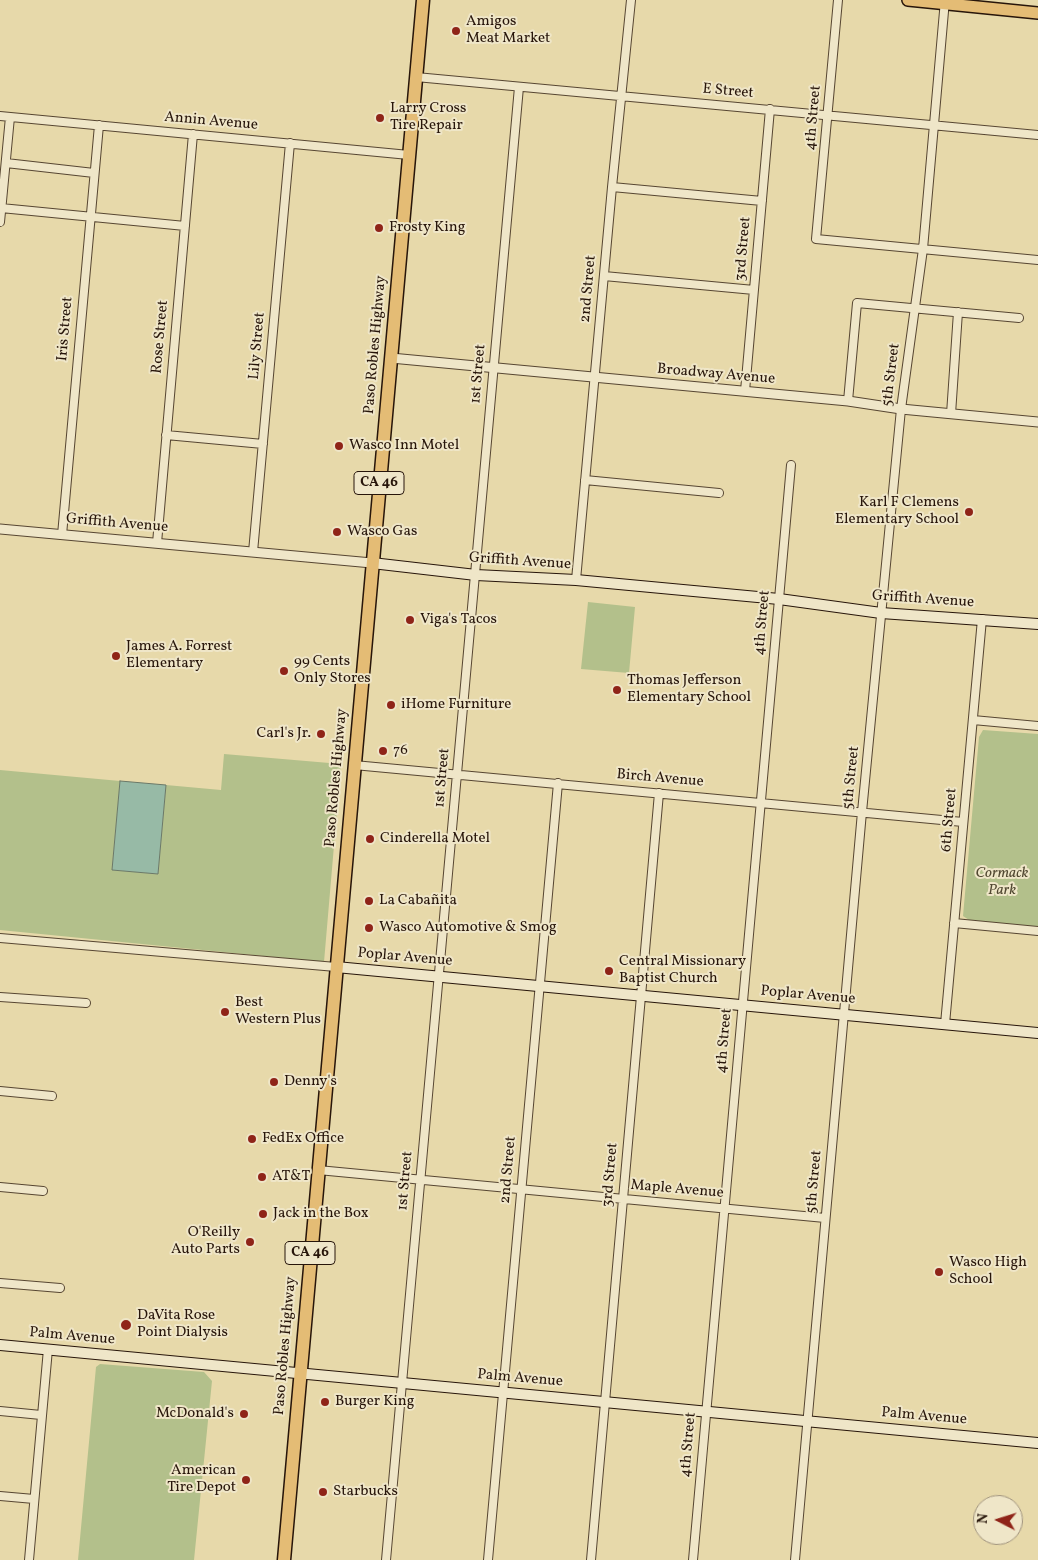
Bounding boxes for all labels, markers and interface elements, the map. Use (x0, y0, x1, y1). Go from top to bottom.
place label: Amigos Meat Market (466, 13, 550, 48)
marker: Amigos Meat Market (450, 25, 462, 37)
street label: E Street (702, 81, 754, 103)
street label: 4th Street (802, 85, 826, 151)
place label: Larry Cross Tire Repair (390, 100, 466, 135)
street label: Annin Avenue (163, 109, 259, 135)
marker: Larry Cross Tire Repair (374, 112, 386, 124)
street label: 3rd Street (732, 216, 756, 282)
place label: Frosty King (389, 219, 465, 237)
marker: Frosty King (373, 222, 385, 234)
street label: 2nd Street (577, 254, 601, 324)
street label: Paso Robles Highway (361, 275, 391, 415)
street label: Iris Street (54, 296, 78, 362)
street label: Rose Street (149, 299, 173, 375)
street label: Lily Street (246, 311, 270, 381)
street label: 5th Street (879, 342, 905, 408)
street label: 1st Street (467, 343, 491, 405)
street label: Broadway Avenue (656, 361, 776, 389)
place label: Wasco Inn Motel (349, 437, 459, 455)
marker: Wasco Inn Motel (333, 440, 345, 452)
road number: CA 46 (354, 472, 404, 494)
place label: Karl F Clemens Elementary School (835, 494, 959, 529)
marker: Karl F Clemens Elementary School (963, 506, 975, 518)
street label: Griffith Avenue (65, 511, 169, 537)
place label: Wasco Gas (347, 523, 417, 541)
marker: Wasco Gas (331, 526, 343, 538)
street label: Griffith Avenue (468, 549, 572, 575)
street label: Griffith Avenue (871, 587, 975, 613)
street label: 4th Street (751, 590, 775, 656)
place label: Viga's Tacos (420, 611, 497, 629)
marker: Viga's Tacos (404, 614, 416, 626)
place label: James A. Forrest Elementary (126, 638, 232, 673)
marker: James A. Forrest Elementary (110, 650, 122, 662)
place label: 99 Cents Only Stores (294, 653, 371, 688)
marker: 99 Cents Only Stores (278, 665, 290, 677)
place label: Thomas Jefferson Elementary School (627, 672, 751, 707)
marker: Thomas Jefferson Elementary School (611, 684, 623, 696)
place label: iHome Furniture (401, 696, 511, 714)
marker: iHome Furniture (385, 699, 397, 711)
street label: Paso Robles Highway (322, 708, 352, 848)
place label: Carl's Jr. (256, 725, 311, 743)
marker: Carl's Jr. (315, 728, 327, 740)
place label: 76 (393, 742, 408, 760)
marker: 76 (377, 745, 389, 757)
street label: 5th Street (840, 745, 864, 811)
street label: 1st Street (431, 747, 455, 809)
street label: Birch Avenue (616, 766, 704, 792)
street label: 6th Street (938, 787, 962, 853)
place label: Cinderella Motel (380, 830, 490, 848)
marker: Cinderella Motel (364, 833, 376, 845)
park label: Cormack Park (976, 865, 1028, 900)
place label: La Cabañita (379, 892, 457, 910)
marker: La Cabañita (363, 895, 375, 907)
place label: Wasco Automotive & Smog (379, 919, 557, 937)
marker: Wasco Automotive & Smog (363, 922, 375, 934)
street label: Poplar Avenue (357, 945, 453, 971)
place label: Central Missionary Baptist Church (619, 953, 746, 988)
marker: Central Missionary Baptist Church (603, 965, 615, 977)
street label: Poplar Avenue (760, 983, 856, 1009)
place label: Best Western Plus (235, 994, 321, 1029)
marker: Best Western Plus (219, 1006, 231, 1018)
street label: 4th Street (713, 1008, 737, 1074)
place label: Denny's (284, 1073, 337, 1091)
marker: Denny's (268, 1076, 280, 1088)
place label: FedEx Office (262, 1130, 344, 1148)
marker: FedEx Office (246, 1133, 258, 1145)
street label: 2nd Street (497, 1135, 521, 1205)
street label: 3rd Street (599, 1142, 623, 1208)
street label: 5th Street (803, 1149, 827, 1215)
street label: 1st Street (394, 1150, 418, 1212)
place label: AT&T (272, 1168, 310, 1186)
marker: AT&T (256, 1171, 268, 1183)
street label: Maple Avenue (630, 1177, 724, 1203)
place label: Jack in the Box (273, 1205, 369, 1223)
marker: Jack in the Box (257, 1208, 269, 1220)
place label: O'Reilly Auto Parts (171, 1224, 240, 1259)
marker: O'Reilly Auto Parts (244, 1236, 256, 1248)
road number: CA 46 (285, 1242, 335, 1264)
place label: Wasco High School (949, 1254, 1027, 1289)
marker: Wasco High School (933, 1266, 945, 1278)
street label: Paso Robles Highway (271, 1276, 301, 1416)
place label: DaVita Rose Point Dialysis (137, 1307, 228, 1342)
marker: DaVita Rose Point Dialysis (119, 1318, 133, 1332)
street label: Palm Avenue (28, 1324, 116, 1350)
street label: Palm Avenue (476, 1366, 564, 1392)
place label: Burger King (335, 1393, 414, 1411)
marker: Burger King (319, 1396, 331, 1408)
street label: Palm Avenue (880, 1404, 968, 1430)
place label: McDonald's (156, 1405, 234, 1423)
marker: McDonald's (238, 1408, 250, 1420)
street label: 4th Street (677, 1412, 701, 1478)
place label: American Tire Depot (167, 1462, 236, 1497)
marker: American Tire Depot (240, 1474, 252, 1486)
place label: Starbucks (333, 1483, 398, 1501)
marker: Starbucks (317, 1486, 329, 1498)
north arrow (973, 1495, 1023, 1545)
text: N (974, 1513, 993, 1525)

